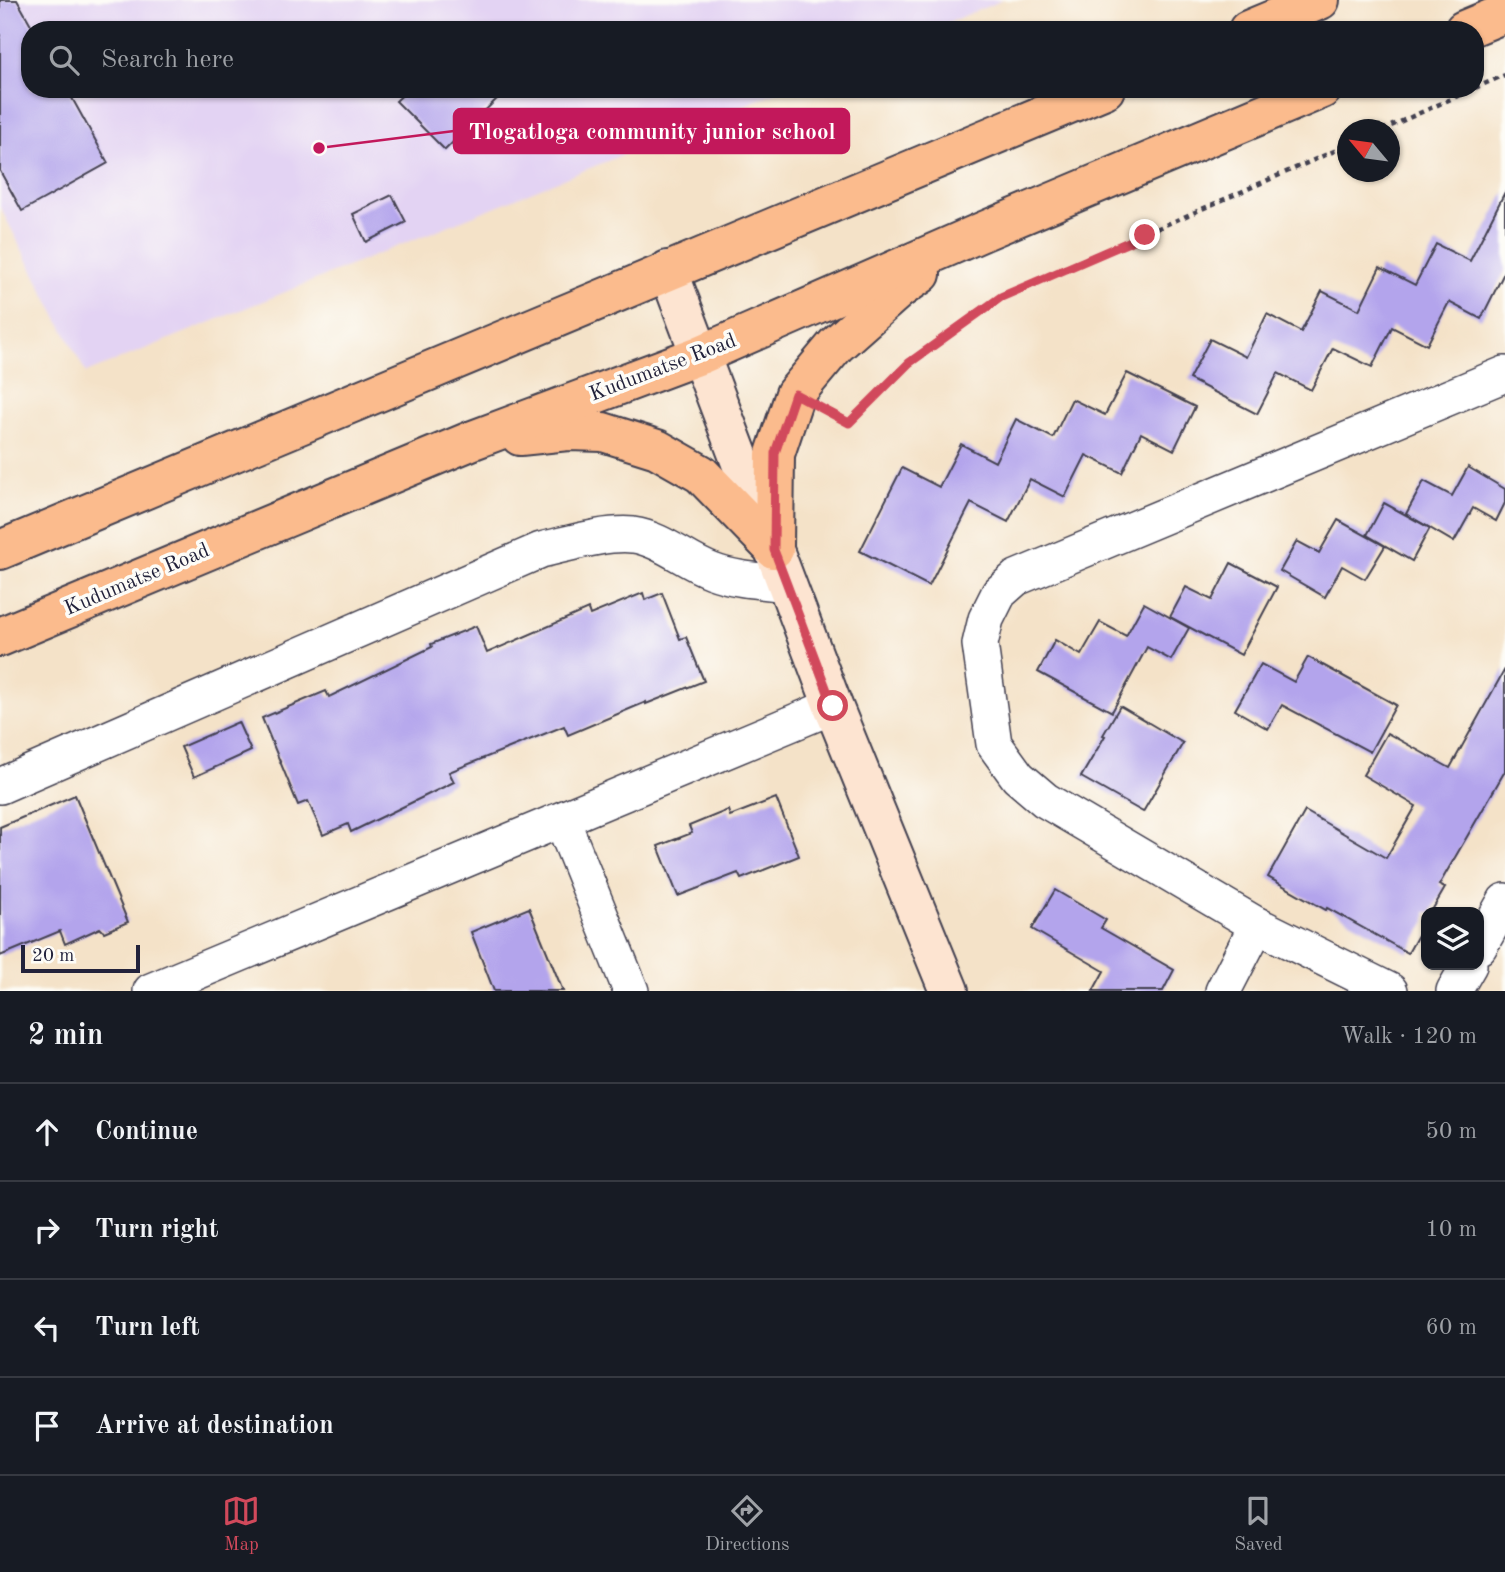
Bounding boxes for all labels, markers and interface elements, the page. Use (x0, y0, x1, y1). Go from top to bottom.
search box (21, 21, 1484, 98)
icon: search (45, 41, 83, 79)
text: Search here (101, 47, 234, 73)
callout: Tlogatloga community junior school (454, 109, 849, 153)
north arrow (1337, 119, 1400, 182)
text: Tlogatloga community junior school (468, 121, 836, 144)
route end (1129, 219, 1160, 250)
street label: Kudumatse Road (587, 330, 739, 406)
street label: Kudumatse Road (62, 540, 213, 620)
route start (817, 690, 848, 721)
map controls (1421, 907, 1484, 970)
button: layers (1421, 907, 1484, 970)
scale bar (21, 942, 140, 974)
text: 20 m (32, 947, 74, 966)
text: 2 min (28, 1021, 103, 1051)
text: Walk · 120 m (1341, 1025, 1477, 1048)
icon: ahead (28, 1113, 66, 1151)
text: Continue (95, 1119, 198, 1145)
text: 50 m (1426, 1120, 1477, 1143)
icon: right (28, 1211, 66, 1249)
text: Turn right (95, 1217, 218, 1243)
text: 10 m (1426, 1218, 1477, 1241)
icon: left (28, 1309, 66, 1347)
text: Turn left (95, 1315, 200, 1341)
text: 60 m (1426, 1316, 1477, 1339)
icon: arrive (28, 1407, 66, 1445)
text: Arrive at destination (95, 1413, 334, 1439)
tab: Map (222, 1492, 260, 1557)
tab: Directions (705, 1492, 790, 1557)
tab: Saved (1234, 1492, 1283, 1557)

